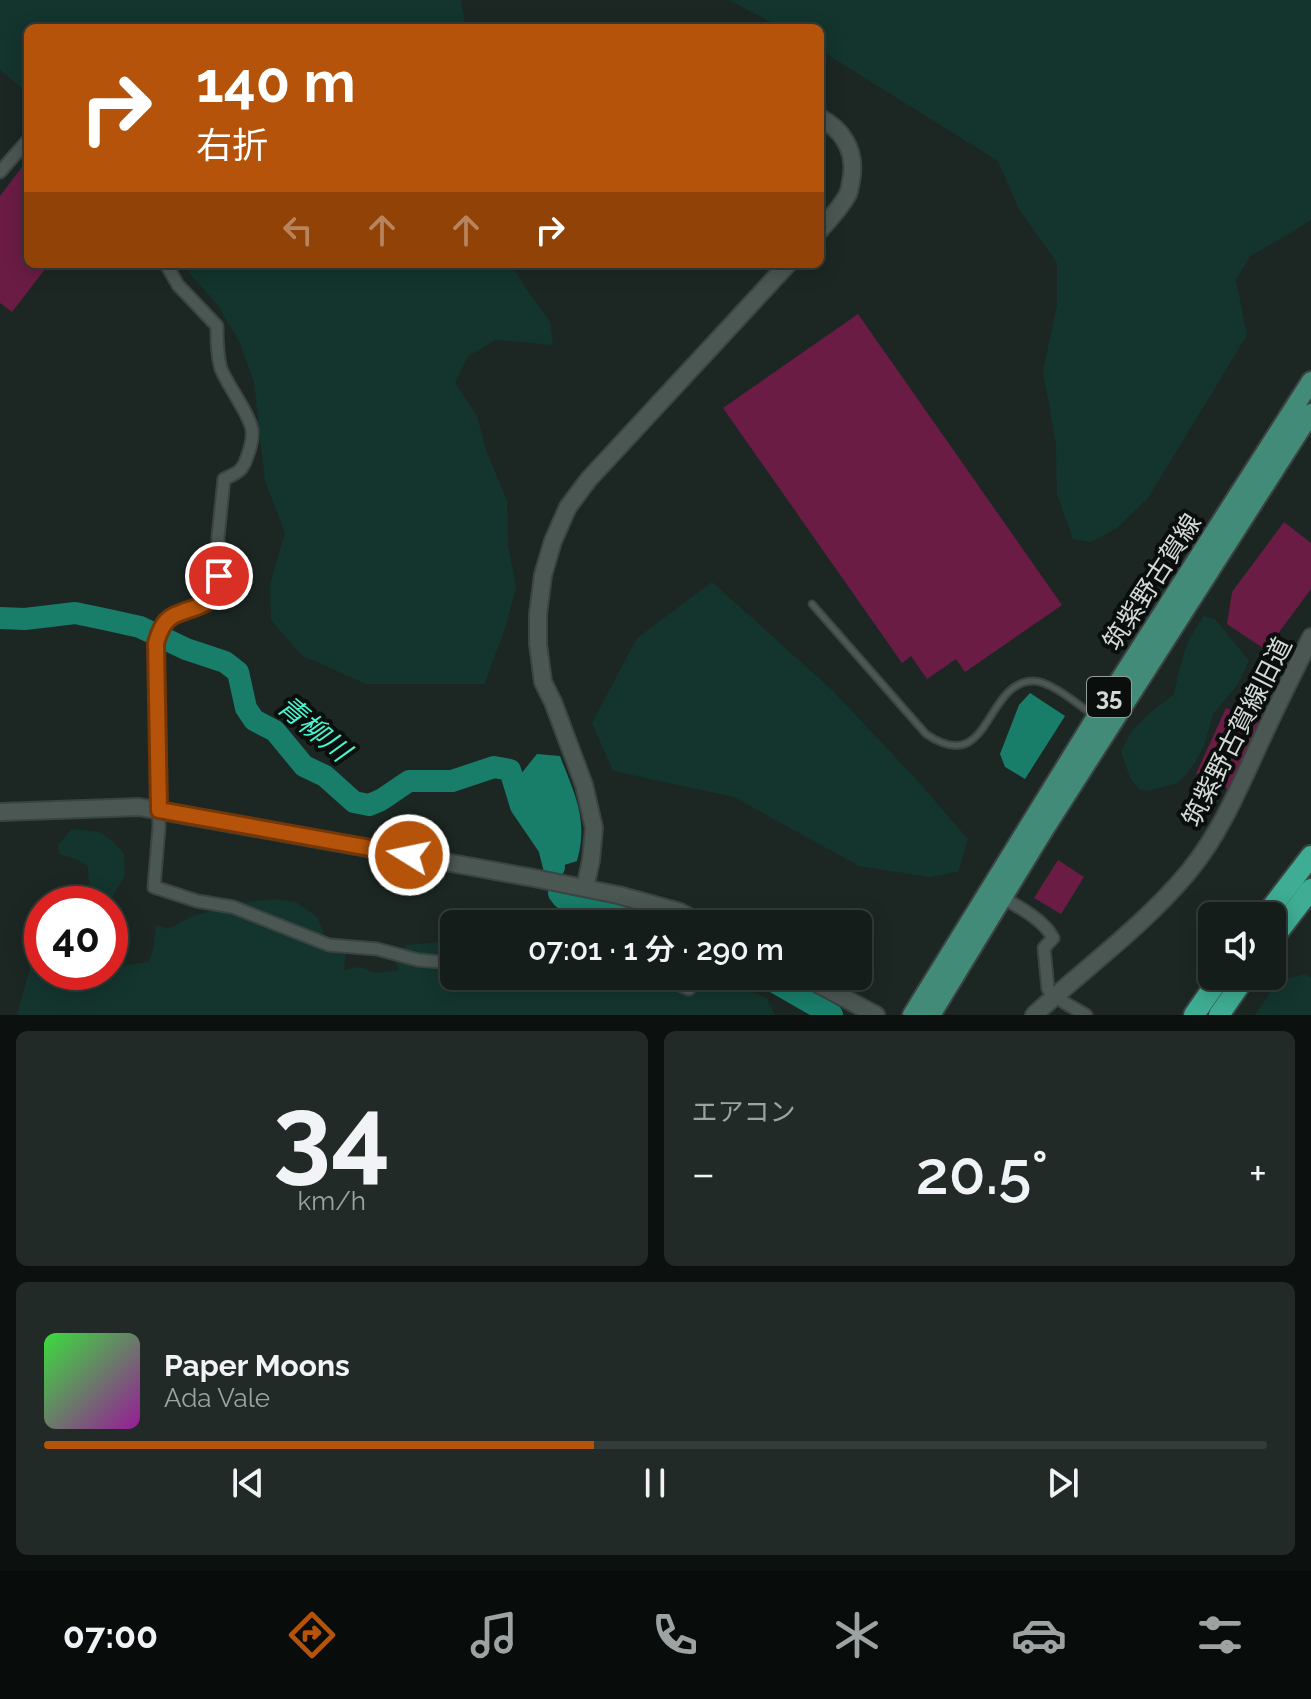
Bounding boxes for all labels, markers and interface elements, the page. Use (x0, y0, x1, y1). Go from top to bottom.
text: 140 m (196, 49, 356, 115)
icon: right (64, 56, 168, 160)
text: 右折 (196, 124, 268, 166)
icon: left (276, 208, 320, 252)
icon: ahead (360, 208, 404, 252)
icon: ahead (444, 208, 488, 252)
icon: right (528, 208, 572, 252)
street label: 筑紫野古賀線 (1097, 508, 1207, 656)
pin (185, 542, 253, 610)
icon: arrive (197, 554, 241, 598)
street label: 筑紫野古賀線旧道 (1176, 633, 1298, 831)
road number: 35 (1087, 677, 1131, 717)
water label: 青柳川 (271, 689, 359, 770)
position arrow (367, 813, 451, 897)
speed limit sign: 40 (24, 886, 128, 990)
map controls (1198, 902, 1286, 990)
button: sound (1198, 902, 1286, 990)
text: 07:01 · 1 分 · 290 m (528, 932, 784, 967)
text: 34 (273, 1073, 390, 1195)
text: エアコン (692, 1097, 796, 1127)
text: 20.5° (916, 1138, 1048, 1208)
text: − (692, 1148, 715, 1199)
text: + (1249, 1148, 1267, 1199)
text: km/h (297, 1186, 366, 1216)
text: Paper Moons (164, 1348, 350, 1383)
text: Ada Vale (164, 1383, 270, 1413)
icon: previous (226, 1461, 270, 1505)
icon: pause (633, 1461, 677, 1505)
icon: next (1041, 1461, 1085, 1505)
icon: directions (284, 1607, 340, 1663)
icon: music (466, 1607, 522, 1663)
icon: phone (647, 1607, 703, 1663)
icon: climate (829, 1607, 885, 1663)
icon: car (1011, 1607, 1067, 1663)
icon: filters (1192, 1607, 1248, 1663)
text: 07:00 (63, 1614, 158, 1656)

